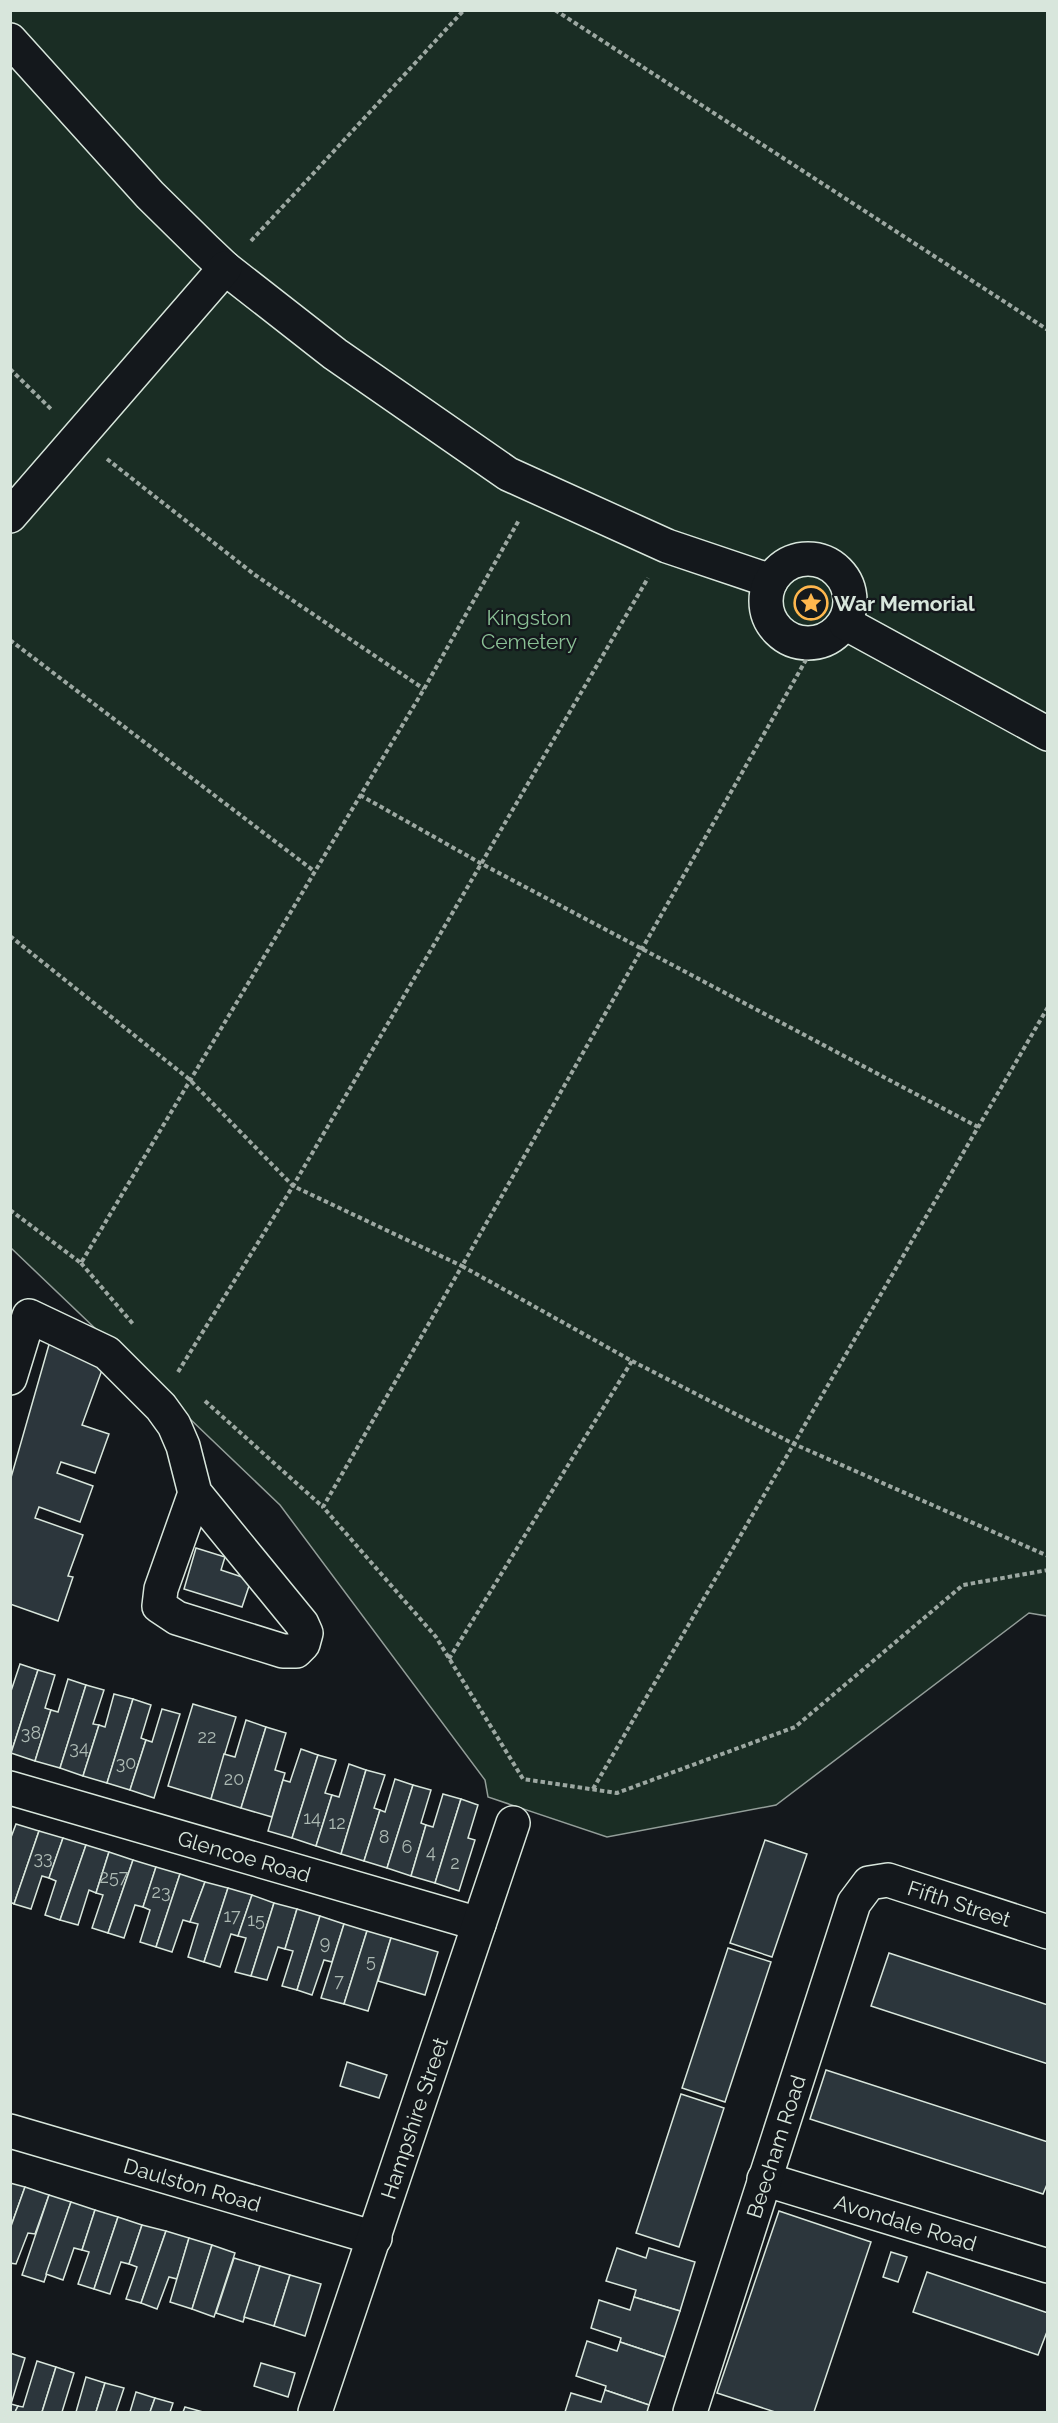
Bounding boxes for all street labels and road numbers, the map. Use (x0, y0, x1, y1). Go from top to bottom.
street label: Glencoe Road (175, 1825, 314, 1887)
street label: Fifth Street (905, 1875, 1014, 1932)
street label: Hampshire Street (375, 2034, 453, 2202)
street label: Beecham Road (741, 2072, 810, 2221)
street label: Daulston Road (121, 2152, 264, 2216)
street label: Avondale Road (831, 2189, 980, 2256)

